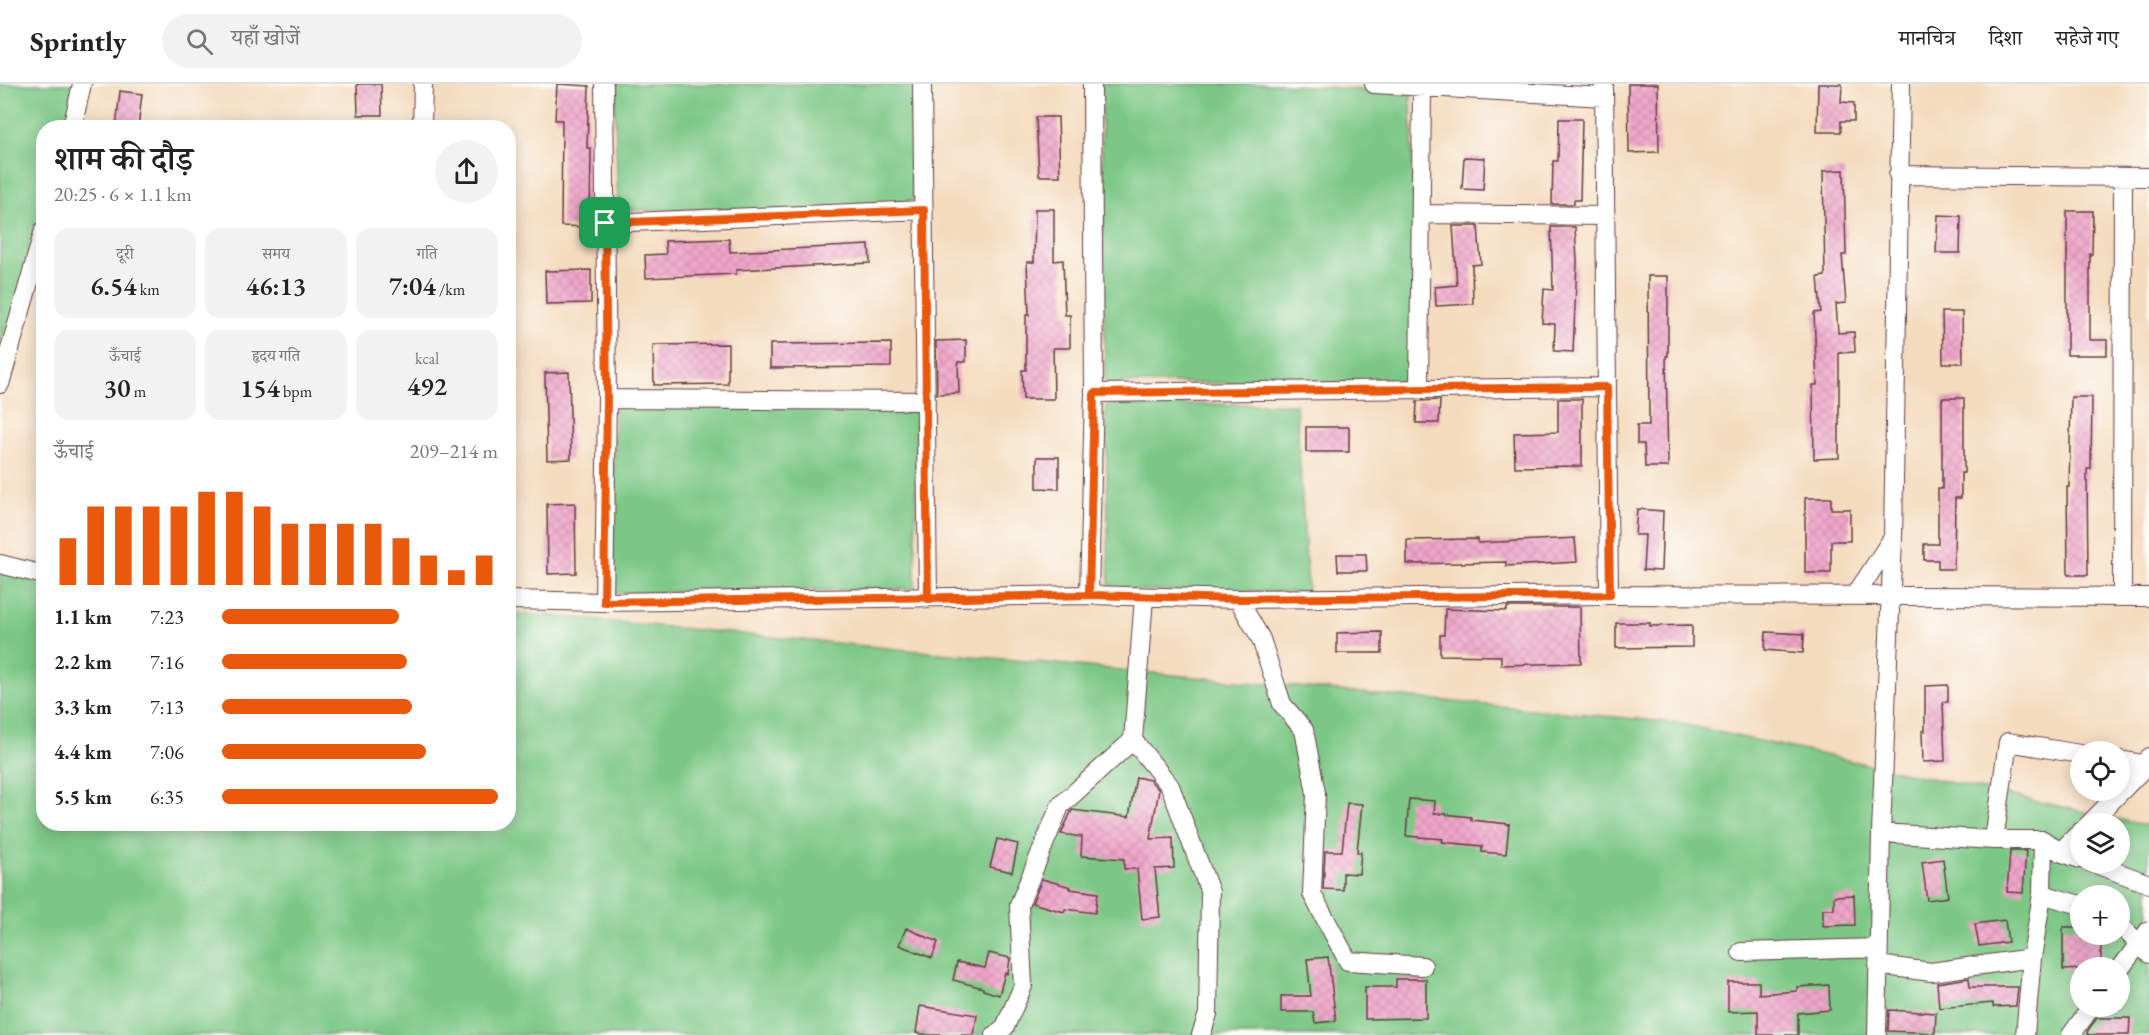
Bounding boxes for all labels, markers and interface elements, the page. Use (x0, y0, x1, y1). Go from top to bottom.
search box (162, 14, 582, 68)
text: Sprintly (30, 23, 126, 59)
text: यहाँ खोजें (231, 23, 300, 52)
text: मानचित्र (1899, 24, 1956, 51)
text: दिशा (1989, 24, 2022, 51)
text: सहेजे गए (2055, 24, 2119, 51)
icon: search (183, 25, 216, 58)
text: शाम की दौड़ (54, 137, 193, 180)
button: share (435, 140, 498, 203)
text: 20:25 · 6 × 1.1 km (54, 181, 192, 207)
pin (579, 197, 630, 248)
icon: arrive (588, 206, 621, 239)
text: दूरी (116, 243, 134, 264)
text: समय (262, 243, 290, 264)
text: गति (417, 243, 437, 264)
text: 6.54 (90, 269, 137, 303)
text: 46:13 (246, 269, 306, 303)
text: 7:04 (389, 269, 436, 303)
text: km (137, 279, 160, 300)
text: /km (436, 279, 465, 300)
text: ऊँचाई (109, 345, 141, 366)
text: हृदय गति (252, 345, 300, 366)
text: kcal (415, 348, 439, 369)
text: 492 (407, 369, 447, 403)
text: 30 (104, 371, 131, 405)
text: 154 (240, 371, 280, 405)
text: m (131, 381, 146, 402)
text: bpm (280, 381, 312, 402)
text: ऊँचाई (54, 438, 93, 464)
text: 209–214 m (410, 438, 498, 464)
text: 1.1 km (54, 604, 112, 630)
text: 7:23 (150, 604, 184, 630)
text: 2.2 km (54, 649, 112, 675)
text: 7:16 (150, 649, 184, 675)
text: 3.3 km (54, 694, 112, 720)
text: 7:13 (150, 694, 184, 720)
text: 4.4 km (54, 739, 112, 765)
text: 7:06 (150, 739, 184, 765)
map controls (2070, 741, 2130, 1017)
button: locate (2070, 741, 2130, 801)
text: 5.5 km (54, 784, 112, 810)
text: 6:35 (150, 784, 184, 810)
button: layers (2070, 813, 2130, 873)
button: + (2070, 885, 2130, 945)
button: − (2070, 957, 2130, 1017)

